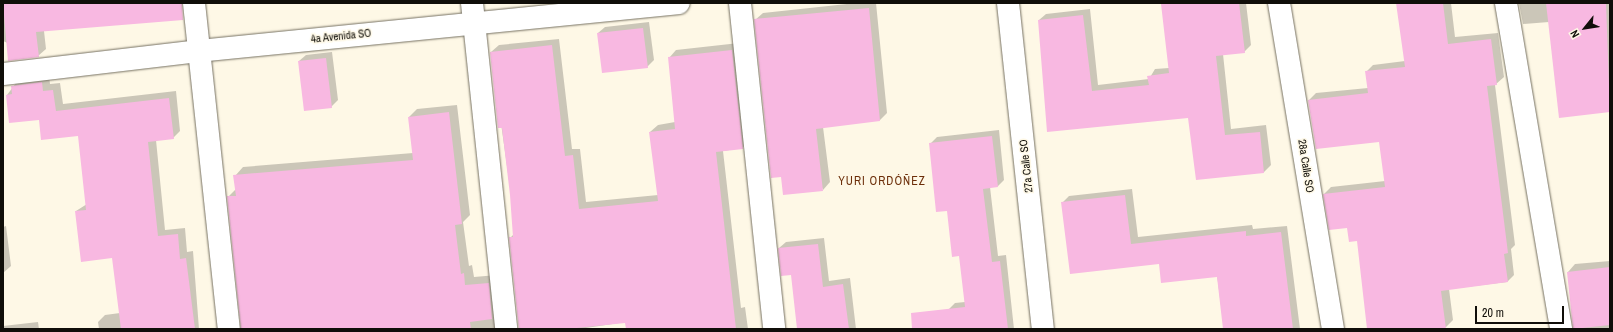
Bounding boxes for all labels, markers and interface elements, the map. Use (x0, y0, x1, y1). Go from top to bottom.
north arrow (1565, 8, 1605, 48)
street label: 4a Avenida SO (310, 26, 372, 46)
text: N (1567, 28, 1582, 40)
street label: 28a Calle SO (1295, 138, 1317, 194)
street label: 27a Calle SO (1017, 139, 1035, 193)
district label: YURI ORDÓÑEZ (838, 175, 926, 189)
scale bar (1477, 298, 1566, 324)
text: 20 m (1482, 305, 1504, 321)

